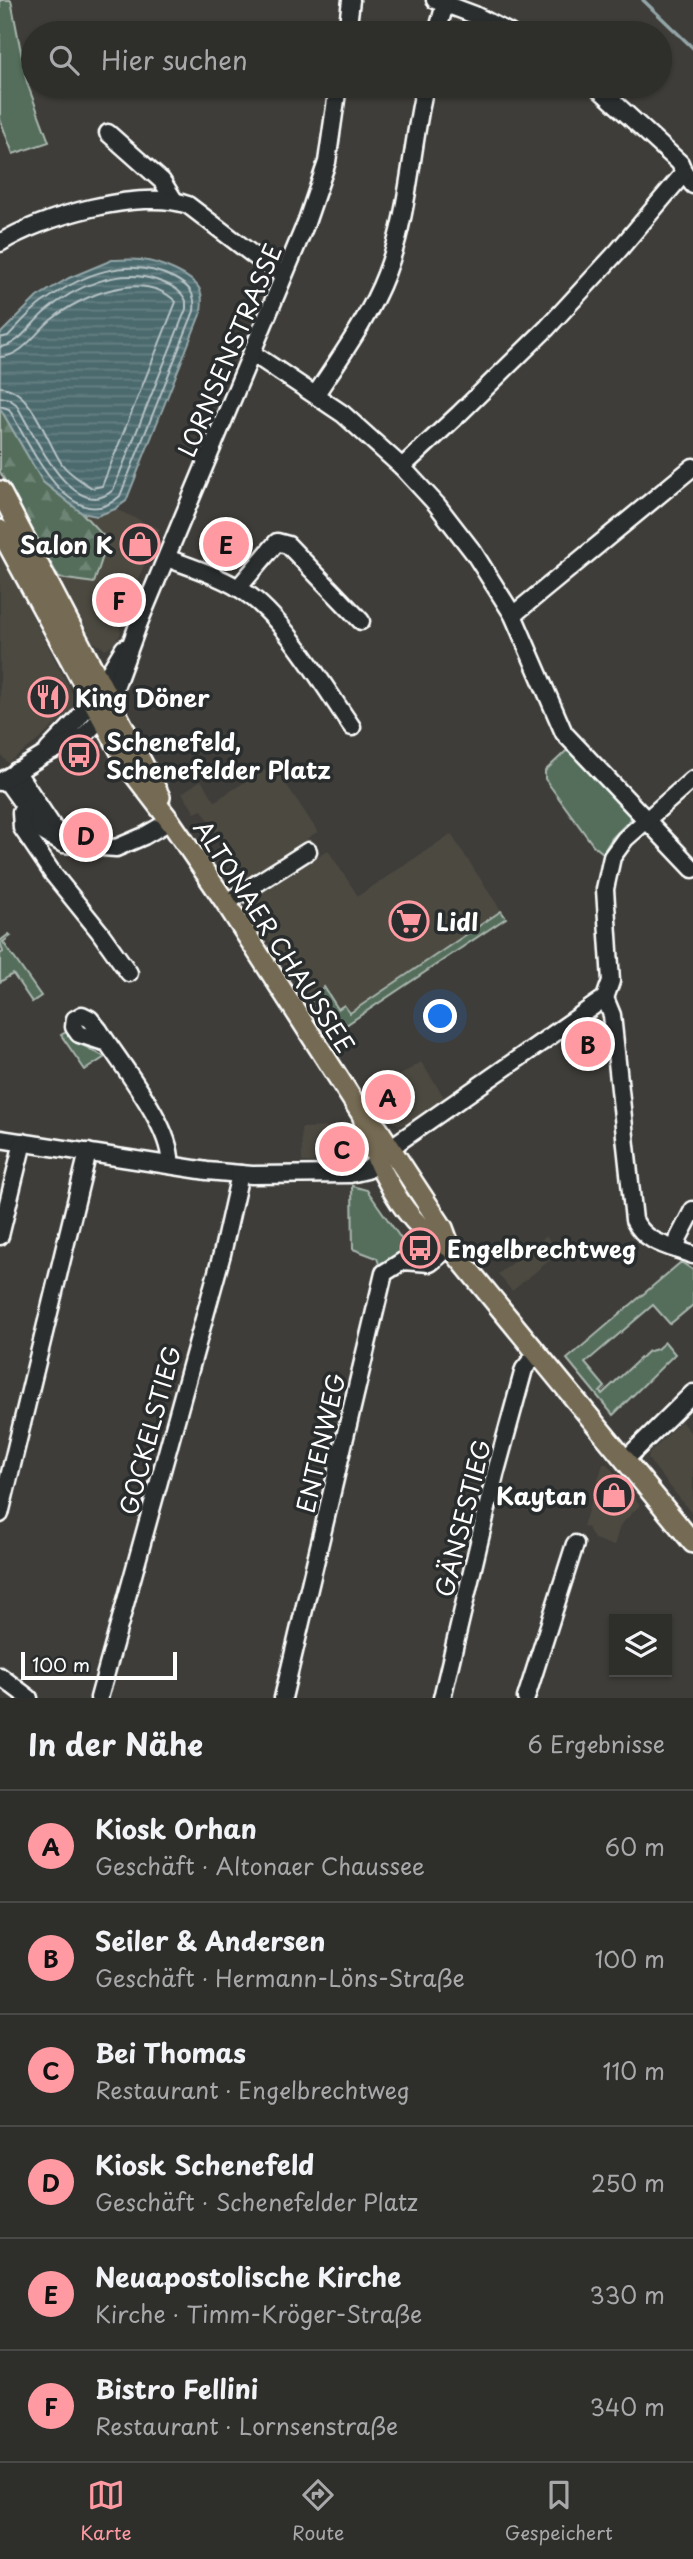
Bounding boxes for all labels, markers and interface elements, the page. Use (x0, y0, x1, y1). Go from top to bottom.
search box (21, 21, 672, 98)
text: Hier suchen (101, 40, 248, 79)
icon: search (45, 41, 83, 79)
street label: LORNSENSTRASSE (168, 238, 290, 462)
pin: E (203, 518, 249, 570)
shop icon: Salon K (119, 523, 161, 565)
place label: Salon K (20, 526, 113, 562)
pin: F (96, 574, 142, 626)
restaurant icon: King Döner (27, 676, 69, 718)
place label: King Döner (75, 679, 210, 715)
place label: Schenefeld, Schenefelder Platz (106, 723, 331, 787)
bus stop icon: Schenefeld, Schenefelder Platz (58, 734, 100, 776)
pin: D (63, 809, 109, 861)
street label: ALTONAER CHAUSSEE (186, 812, 364, 1060)
supermarket icon: Lidl (388, 900, 430, 942)
place label: Lidl (436, 903, 478, 939)
your location (423, 999, 457, 1033)
pin: B (565, 1018, 611, 1070)
pin: A (365, 1071, 411, 1123)
pin: C (319, 1123, 365, 1175)
bus stop icon: Engelbrechtweg (399, 1227, 441, 1269)
place label: Engelbrechtweg (447, 1230, 636, 1266)
street label: GOCKELSTIEG (109, 1342, 189, 1518)
street label: ENTENWEG (286, 1370, 354, 1516)
street label: GÄNSESTIEG (425, 1436, 499, 1600)
shop icon: Kaytan (593, 1474, 635, 1516)
place label: Kaytan (496, 1477, 587, 1513)
map controls (609, 1614, 672, 1677)
button: layers (609, 1614, 672, 1677)
scale bar (21, 1649, 177, 1681)
text: 100 m (32, 1650, 90, 1678)
text: In der Nähe (28, 1721, 203, 1766)
text: 6 Ergebnisse (528, 1726, 665, 1761)
text: Kiosk Orhan (95, 1809, 257, 1848)
text: A (42, 1829, 60, 1864)
text: 60 m (605, 1829, 665, 1864)
text: Geschäft · Altonaer Chaussee (95, 1848, 425, 1883)
text: Seiler & Andersen (95, 1921, 325, 1960)
text: B (43, 1941, 59, 1976)
text: 100 m (595, 1941, 665, 1976)
text: Geschäft · Hermann-Löns-Straße (95, 1960, 465, 1995)
text: Bei Thomas (95, 2033, 246, 2072)
text: C (42, 2053, 60, 2088)
text: 110 m (603, 2053, 665, 2088)
text: Restaurant · Engelbrechtweg (95, 2072, 410, 2107)
text: Kiosk Schenefeld (95, 2145, 314, 2184)
text: D (42, 2165, 60, 2200)
text: 250 m (591, 2165, 665, 2200)
text: Geschäft · Schenefelder Platz (95, 2184, 418, 2219)
text: Neuapostolische Kirche (95, 2257, 401, 2296)
text: E (44, 2277, 58, 2312)
text: 330 m (589, 2277, 665, 2312)
text: Kirche · Timm-Kröger-Straße (95, 2296, 422, 2331)
text: Bistro Fellini (95, 2369, 258, 2408)
text: F (44, 2389, 58, 2424)
text: 340 m (590, 2389, 665, 2424)
text: Restaurant · Lornsenstraße (95, 2408, 398, 2443)
tab: Karte (80, 2476, 132, 2546)
tab: Route (292, 2476, 344, 2546)
tab: Gespeichert (505, 2476, 613, 2546)

